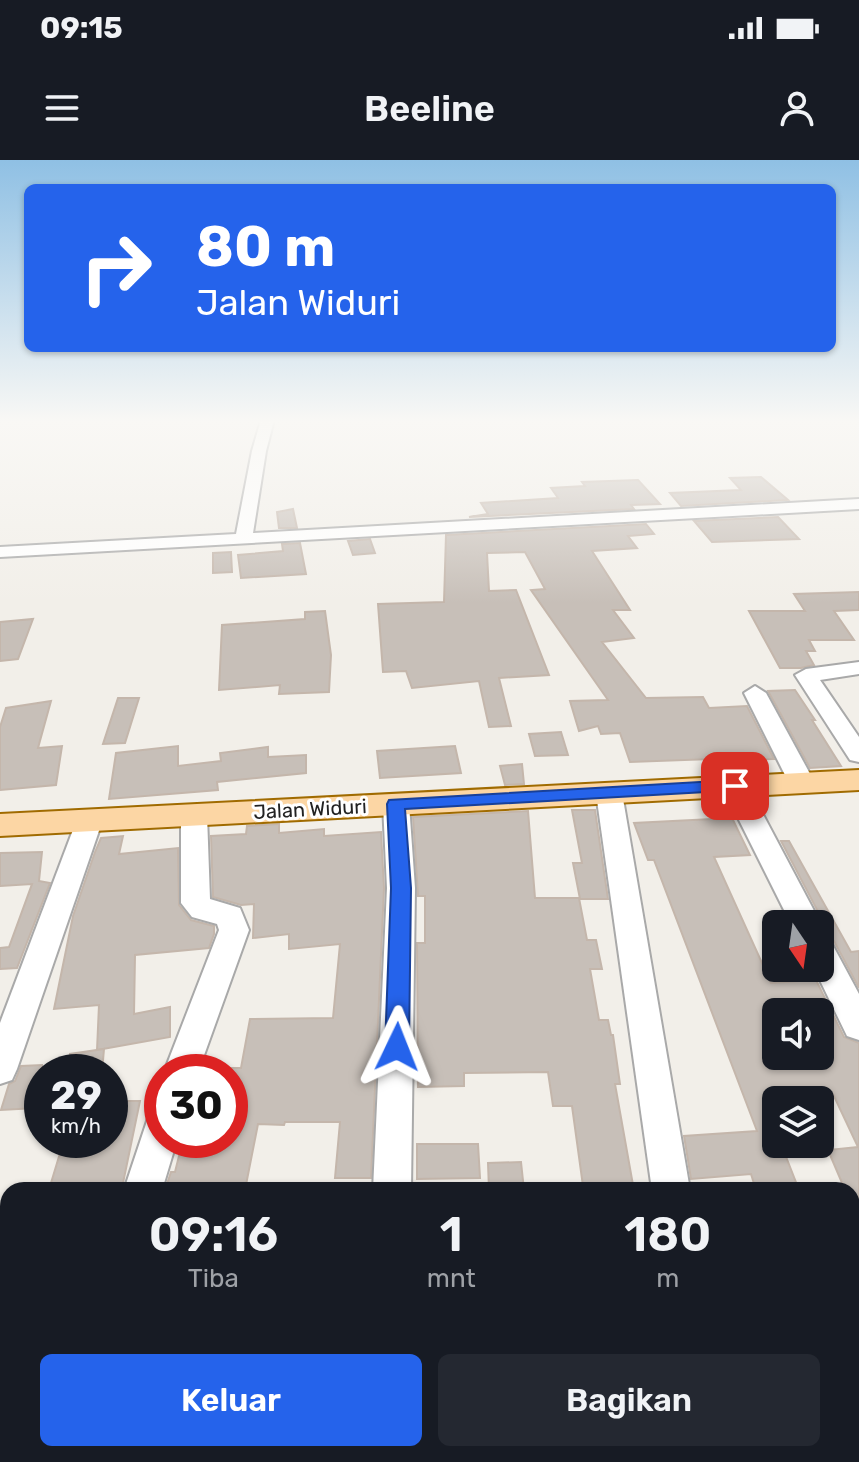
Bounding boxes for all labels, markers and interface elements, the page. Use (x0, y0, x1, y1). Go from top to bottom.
text: 09:15 (40, 10, 123, 46)
icon: menu (40, 86, 84, 130)
icon: person (775, 86, 819, 130)
text: Beeline (364, 87, 495, 130)
text: 80 m (196, 214, 335, 280)
icon: right (64, 216, 168, 320)
text: Jalan Widuri (196, 281, 400, 324)
pin (701, 752, 769, 820)
icon: arrive (713, 764, 757, 808)
street label: Jalan Widuri (253, 794, 367, 824)
north arrow (762, 910, 834, 982)
map controls (762, 910, 834, 1158)
button: sound (762, 998, 834, 1070)
position arrow (355, 1005, 439, 1089)
speed limit sign: 30 (144, 1054, 248, 1158)
text: 29 (50, 1072, 102, 1119)
button: layers (762, 1086, 834, 1158)
text: km/h (51, 1114, 101, 1138)
text: 09:16 (149, 1206, 278, 1263)
text: 1 (440, 1206, 463, 1263)
text: 180 (624, 1206, 711, 1263)
text: Tiba (188, 1263, 239, 1294)
text: mnt (427, 1263, 476, 1294)
text: m (656, 1263, 679, 1294)
button: Keluar (40, 1354, 422, 1446)
button: Bagikan (438, 1354, 820, 1446)

